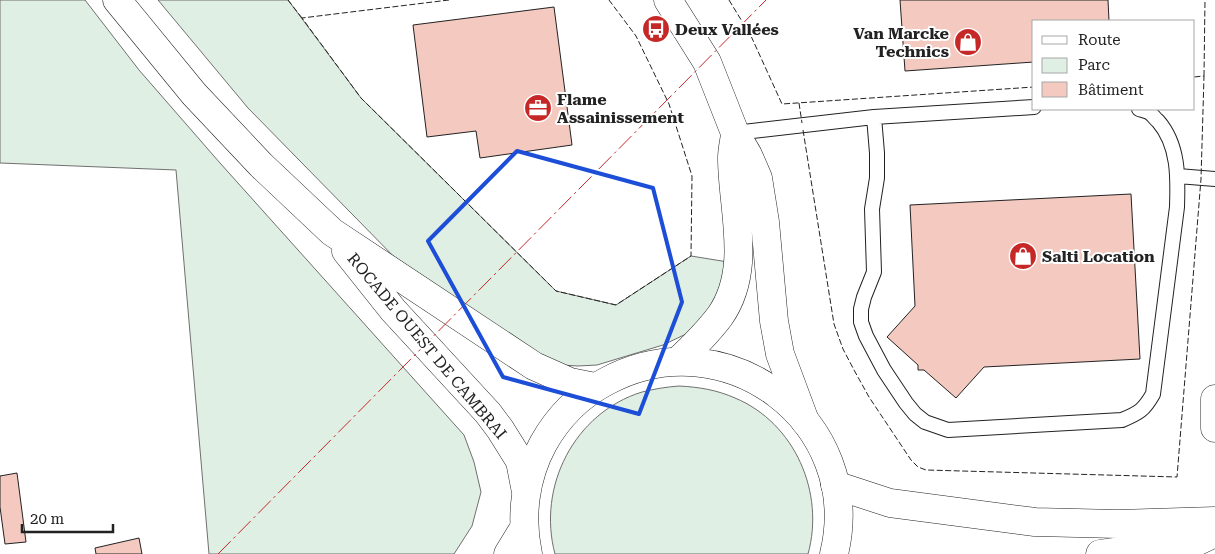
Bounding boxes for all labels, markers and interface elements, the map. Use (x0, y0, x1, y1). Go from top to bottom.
bus stop icon: Deux Vallées (641, 14, 671, 44)
place label: Deux Vallées (675, 20, 779, 39)
legend (1032, 20, 1195, 110)
place label: Van Marcke Technics (853, 24, 949, 61)
shop icon: Van Marcke Technics (953, 27, 983, 57)
text: Route (1078, 31, 1120, 49)
text: Parc (1078, 56, 1110, 74)
text: Bâtiment (1078, 81, 1144, 99)
place label: Flame Assainissement (557, 90, 685, 127)
office icon: Flame Assainissement (523, 93, 553, 123)
shop icon: Salti Location (1008, 241, 1038, 271)
place label: Salti Location (1042, 247, 1155, 266)
street label: ROCADE OUEST DE CAMBRAI (343, 249, 511, 443)
scale bar (22, 502, 114, 534)
text: 20 m (30, 510, 65, 528)

